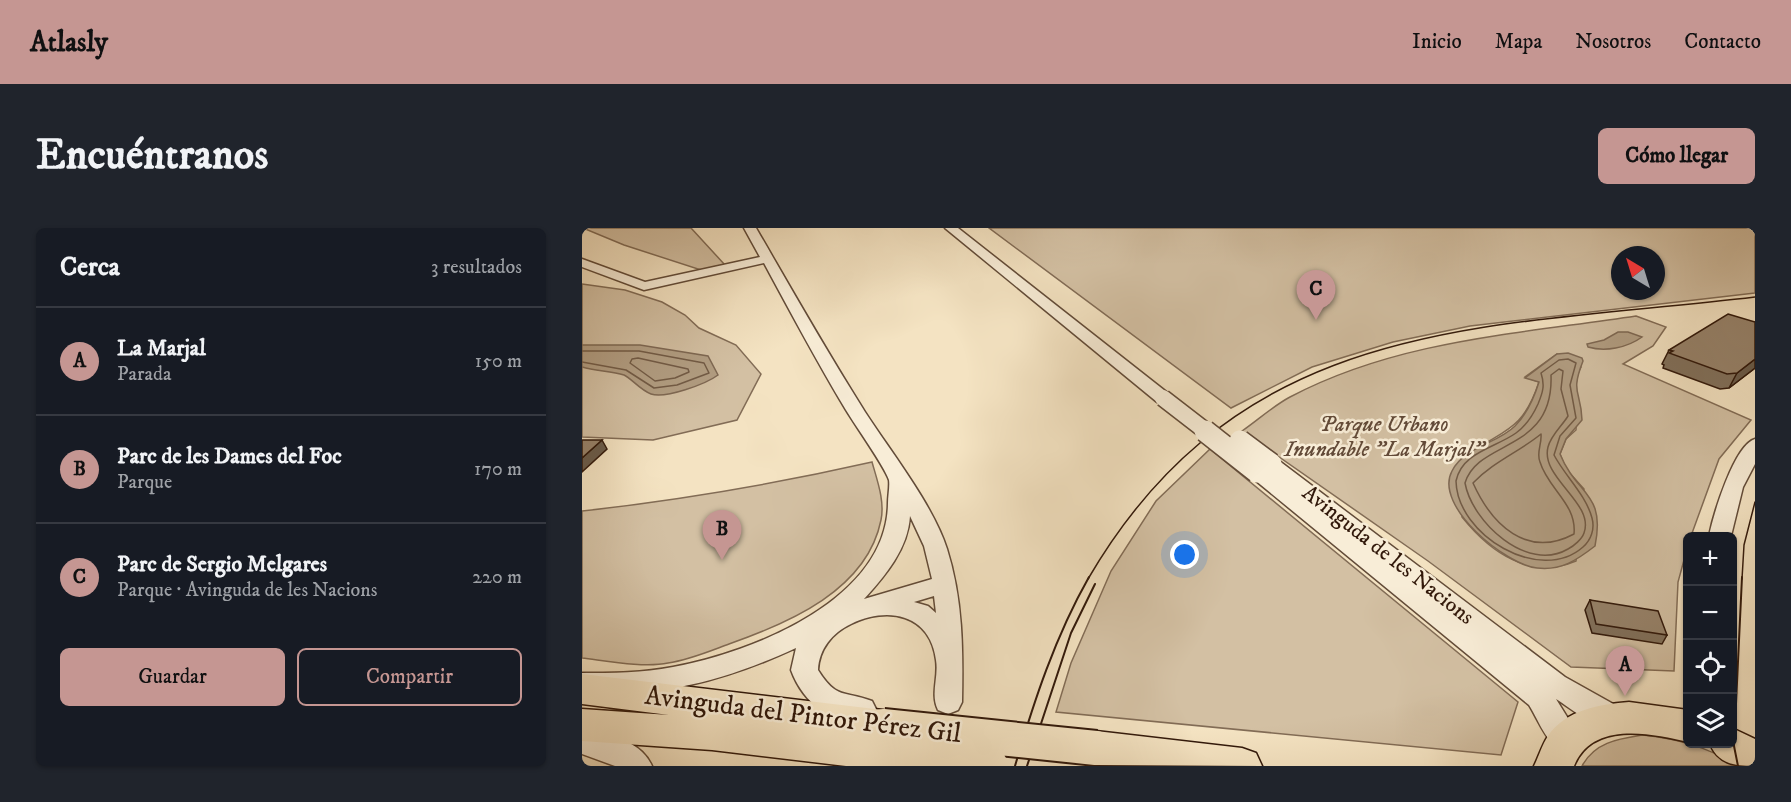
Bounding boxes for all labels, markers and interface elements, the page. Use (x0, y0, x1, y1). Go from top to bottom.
text: Atlasly (30, 25, 108, 60)
text: Inicio (1412, 29, 1462, 55)
text: Mapa (1495, 29, 1542, 55)
text: Nosotros (1575, 29, 1651, 55)
text: Contacto (1684, 29, 1761, 55)
button: Cómo llegar (1598, 128, 1755, 184)
text: Encuéntranos (36, 130, 268, 182)
north arrow (1611, 246, 1665, 300)
text: Cerca (60, 251, 120, 284)
text: 3 resultados (431, 255, 522, 280)
pin: C (1296, 270, 1336, 320)
text: La Marjal (117, 335, 206, 362)
text: A (73, 349, 86, 374)
text: 150 m (475, 349, 522, 374)
text: Parada (117, 362, 172, 387)
park label: Parque Urbano Inundable "La Marjal" (1282, 411, 1487, 463)
text: Parc de les Dames del Foc (117, 443, 342, 470)
text: B (73, 457, 86, 482)
text: 170 m (474, 457, 522, 482)
text: Parque (117, 470, 172, 495)
street label: Avinguda de les Nacions (1297, 479, 1479, 631)
pin: B (702, 510, 742, 560)
map controls (1683, 532, 1737, 748)
button: + (1683, 532, 1737, 586)
your location (1170, 540, 1199, 569)
text: Parc de Sergio Melgares (117, 551, 327, 578)
text: C (73, 565, 86, 590)
text: 220 m (472, 565, 522, 590)
text: Parque · Avinguda de les Nacions (117, 578, 377, 603)
button: − (1683, 586, 1737, 640)
button: locate (1683, 640, 1737, 694)
pin: A (1606, 646, 1644, 696)
button: Guardar (60, 648, 285, 706)
button: Compartir (297, 648, 522, 706)
street label: Avinguda del Pintor Pérez Gil (643, 679, 963, 751)
button: layers (1683, 694, 1737, 748)

